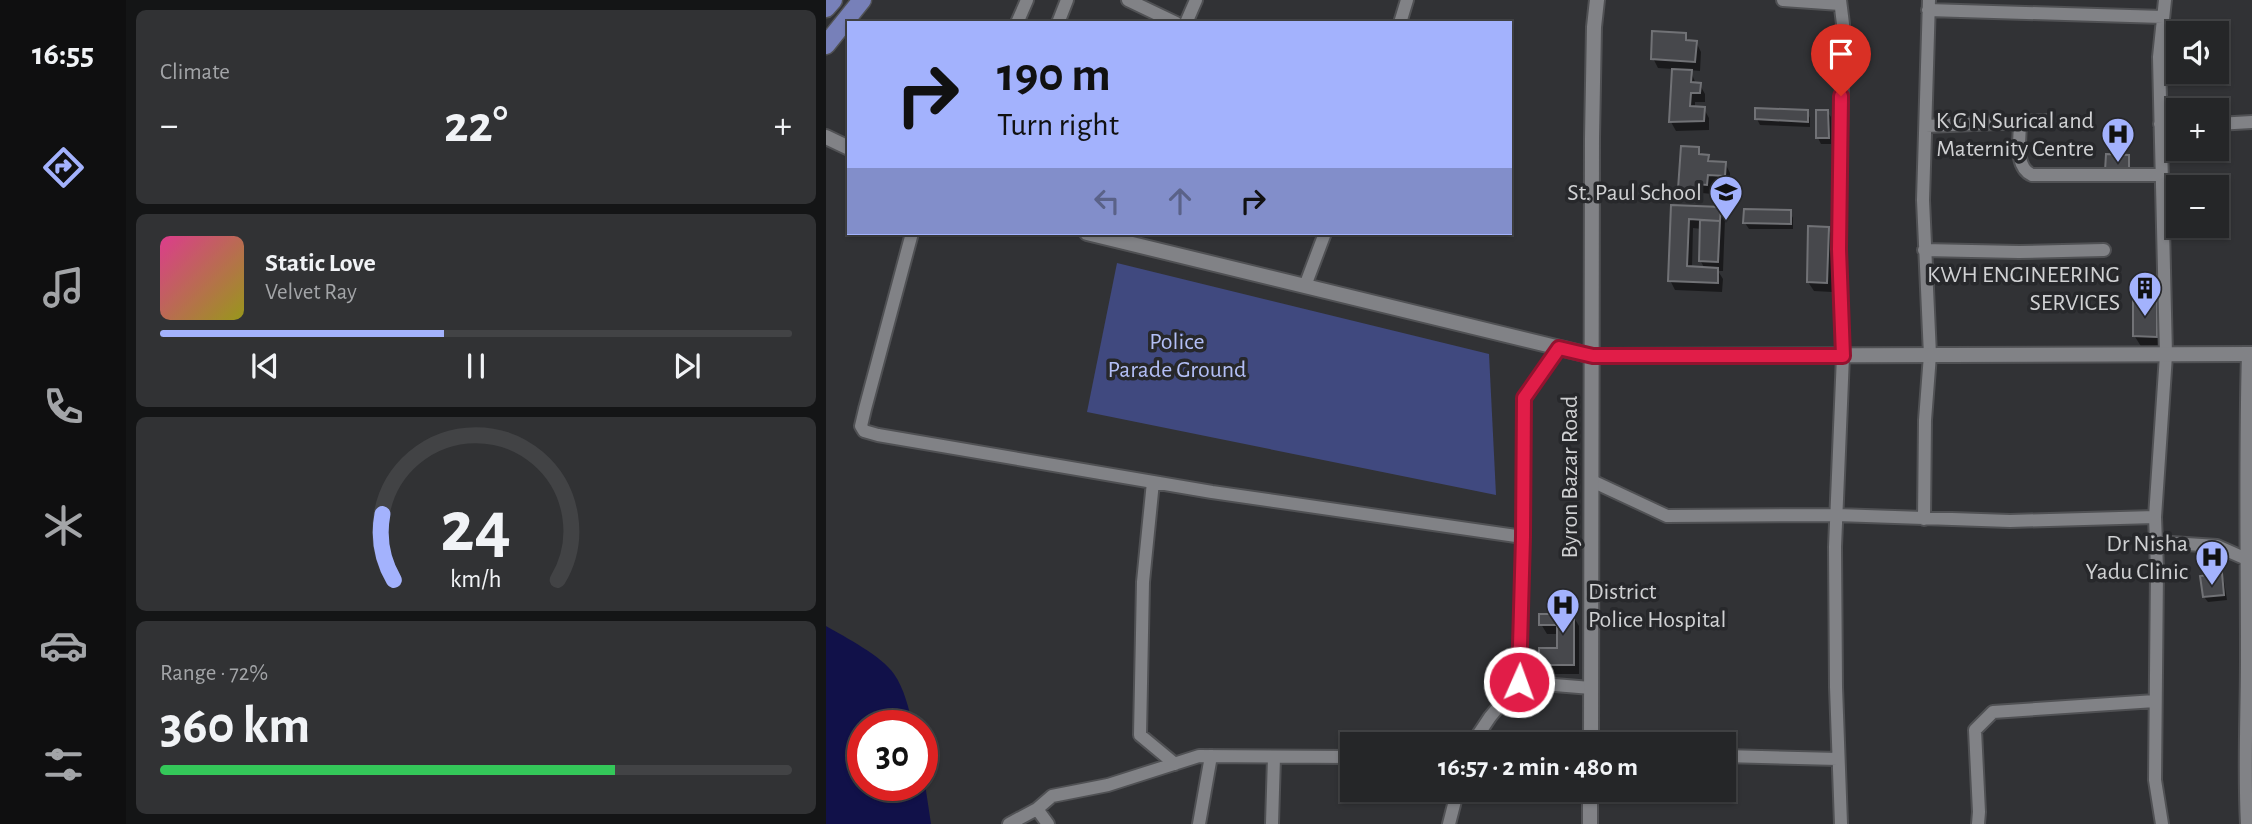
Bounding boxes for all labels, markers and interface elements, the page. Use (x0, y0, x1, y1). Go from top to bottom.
map controls (2166, 21, 2229, 238)
button: sound (2166, 21, 2229, 84)
pin (1811, 24, 1871, 96)
icon: arrive (1822, 35, 1860, 73)
text: 16:55 (32, 38, 94, 70)
icon: right (882, 49, 973, 140)
text: 190 m (997, 51, 1111, 100)
text: Climate (160, 61, 230, 84)
button: + (2166, 98, 2229, 161)
text: 22° (444, 99, 508, 151)
text: − (160, 107, 178, 145)
text: + (774, 107, 792, 145)
text: Turn right (997, 109, 1119, 141)
place label: K G N Surical and Maternity Centre (1936, 109, 2094, 161)
hospital icon: K G N Surical and Maternity Centre (2099, 115, 2137, 164)
icon: directions (39, 143, 88, 192)
school or university icon: St. Paul School (1707, 173, 1745, 222)
button: − (2166, 175, 2229, 238)
place label: St. Paul School (1567, 181, 1702, 205)
icon: left (1088, 182, 1126, 220)
icon: ahead (1161, 182, 1199, 220)
icon: right (1234, 182, 1272, 220)
text: Static Love (265, 250, 376, 276)
icon: music (39, 263, 88, 312)
place label: KWH ENGINEERING SERVICES (1927, 263, 2120, 315)
building icon: KWH ENGINEERING SERVICES (2126, 269, 2164, 318)
text: Velvet Ray (265, 281, 357, 304)
park label: Police Parade Ground (1108, 330, 1246, 382)
icon: previous (246, 347, 284, 385)
icon: pause (457, 347, 495, 385)
icon: next (668, 347, 706, 385)
icon: phone (39, 382, 88, 431)
street label: Byron Bazar Road (1558, 396, 1582, 558)
text: 24 (441, 492, 511, 565)
icon: climate (39, 501, 88, 550)
place label: Dr Nisha Yadu Clinic (2086, 532, 2188, 584)
hospital icon: Dr Nisha Yadu Clinic (2193, 538, 2231, 587)
text: km/h (450, 567, 502, 592)
place label: District Police Hospital (1588, 580, 1727, 632)
hospital icon: District Police Hospital (1544, 586, 1582, 635)
icon: car (39, 621, 88, 670)
position arrow (1482, 645, 1556, 719)
text: Range · 72% (160, 662, 268, 685)
text: 360 km (160, 700, 310, 752)
speed limit sign: 30 (847, 710, 938, 801)
icon: filters (39, 740, 88, 789)
text: 16:57 · 2 min · 480 m (1438, 754, 1638, 780)

